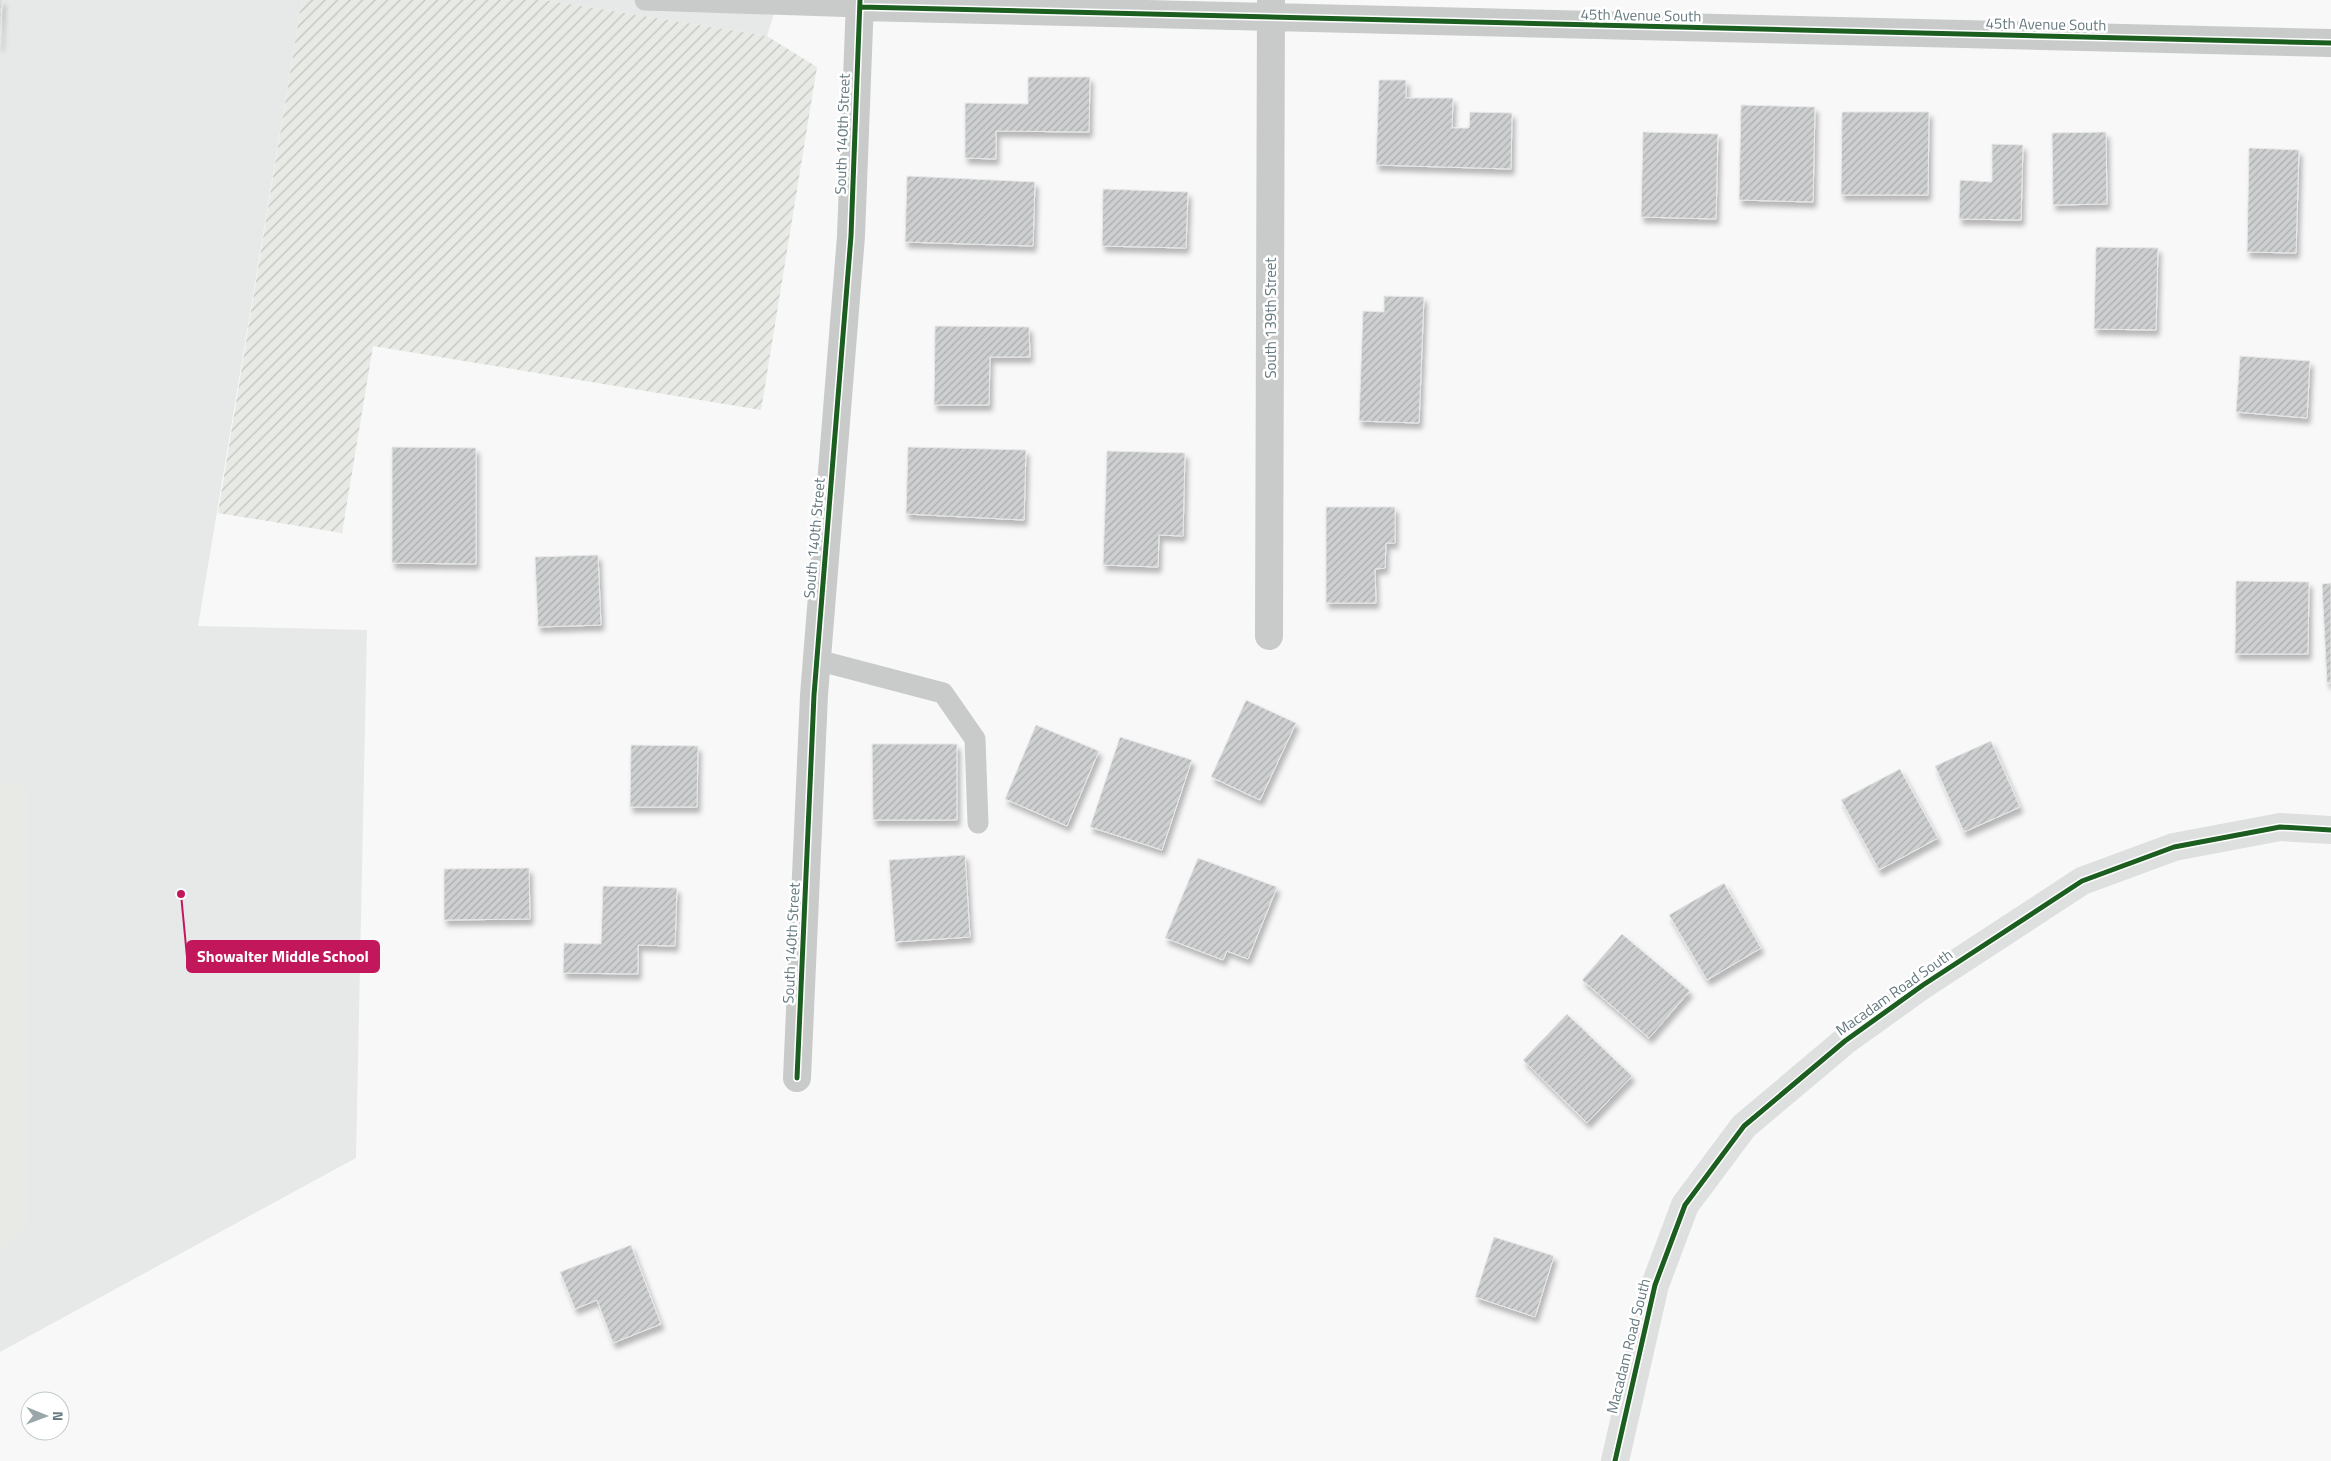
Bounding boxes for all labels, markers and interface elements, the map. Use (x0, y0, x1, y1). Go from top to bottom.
street label: 45th Avenue South (1580, 2, 1702, 28)
street label: 45th Avenue South (1985, 11, 2107, 37)
street label: South 140th Street (828, 72, 856, 195)
street label: South 139th Street (1259, 257, 1282, 379)
street label: South 140th Street (797, 476, 831, 599)
street label: South 140th Street (776, 881, 806, 1004)
callout: Showalter Middle School (187, 941, 379, 972)
street label: Macadam Road South (1831, 943, 1957, 1041)
text: Showalter Middle School (197, 944, 369, 968)
street label: Macadam Road South (1600, 1276, 1656, 1416)
north arrow (20, 1391, 70, 1441)
text: N (48, 1411, 69, 1421)

